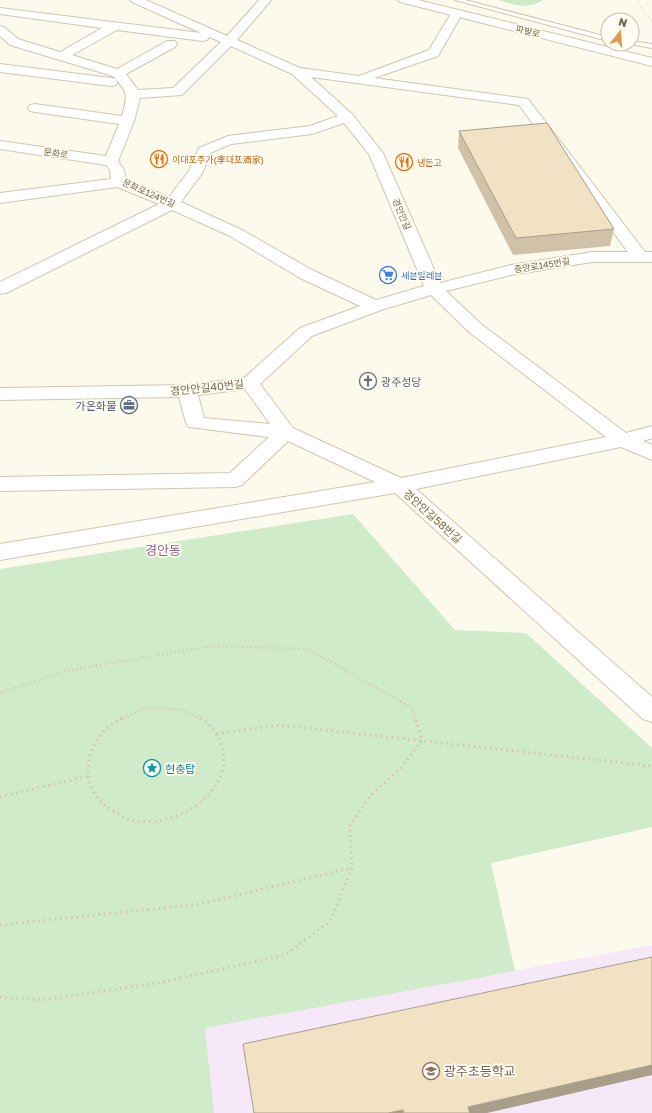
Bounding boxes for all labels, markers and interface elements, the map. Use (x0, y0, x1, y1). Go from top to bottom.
north arrow (600, 12, 640, 52)
text: N (617, 15, 629, 29)
street label: 파발로 (515, 23, 541, 39)
street label: 문화로 (43, 146, 69, 160)
restaurant icon: 이대포주가(李대포酒家) (149, 149, 169, 169)
restaurant icon: 냉돈고 (394, 152, 414, 172)
place label: 이대포주가(李대포酒家) (172, 154, 264, 165)
place label: 냉돈고 (417, 157, 442, 168)
street label: 문화로124번길 (121, 176, 177, 210)
street label: 경안안길 (390, 197, 414, 231)
street label: 중앙로145번길 (513, 255, 571, 275)
supermarket icon: 세븐일레븐 (378, 265, 398, 285)
place label: 세븐일레븐 (401, 270, 442, 281)
church icon: 광주성당 (358, 371, 378, 391)
place label: 광주성당 (381, 375, 421, 388)
street label: 경안안길40번길 (169, 377, 245, 397)
office icon: 가온화물 (119, 395, 139, 415)
place label: 가온화물 (76, 399, 116, 412)
street label: 경안안길58번길 (401, 486, 465, 546)
district label: 경안동 (145, 542, 181, 558)
place icon: 현충탑 (142, 758, 162, 778)
place label: 현충탑 (165, 762, 195, 775)
school or university icon: 광주초등학교 (421, 1061, 441, 1081)
place label: 광주초등학교 (444, 1063, 516, 1079)

